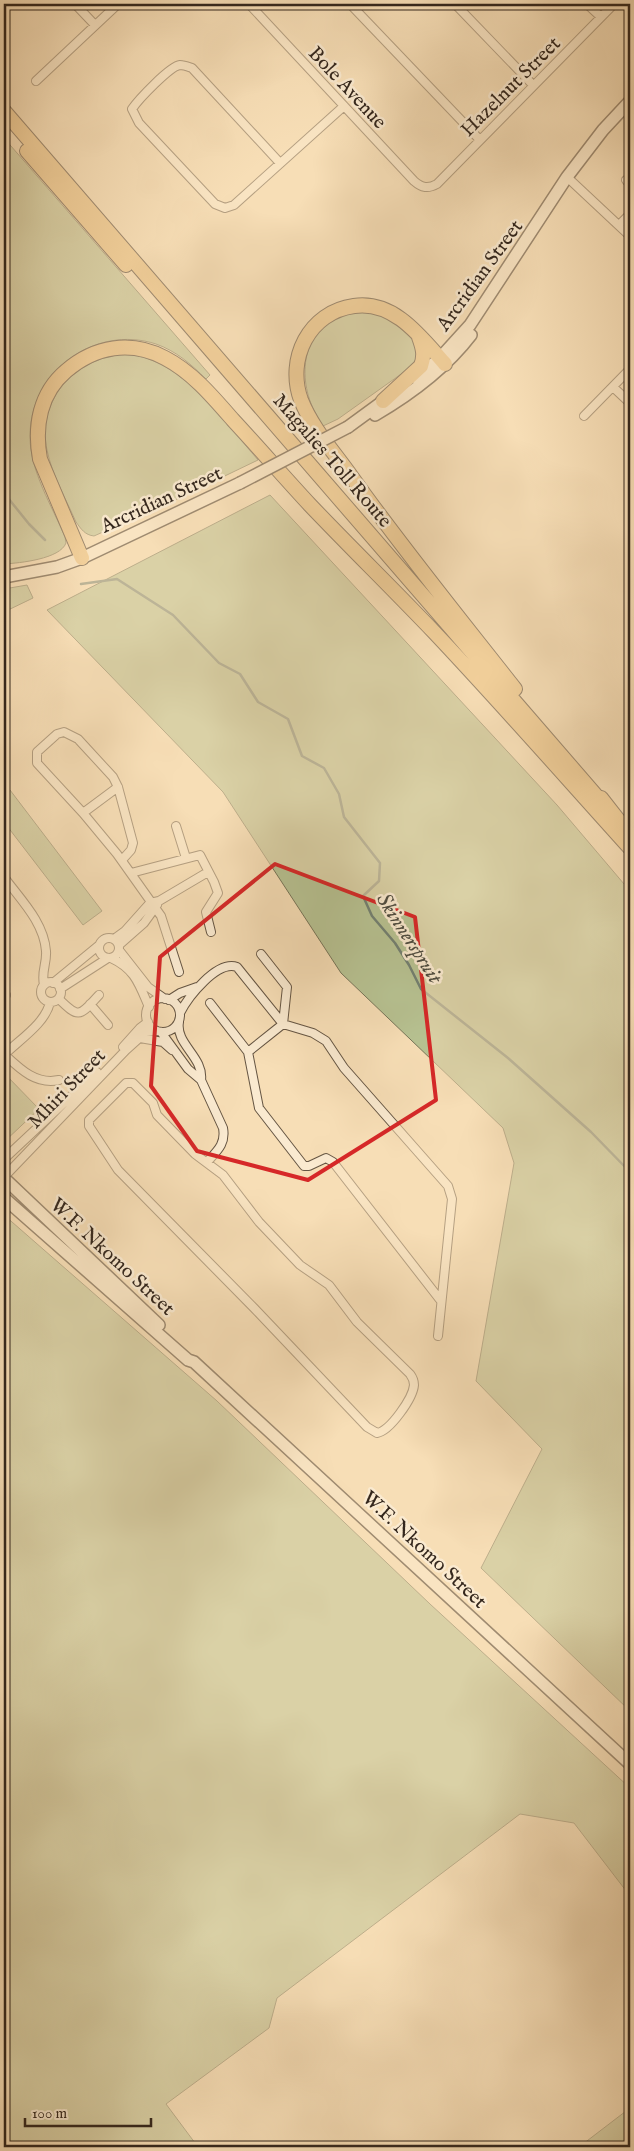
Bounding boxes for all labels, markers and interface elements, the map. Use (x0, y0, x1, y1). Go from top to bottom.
street label: Hazelnut Street (456, 32, 567, 142)
street label: Bole Avenue (302, 41, 392, 135)
street label: Arcridian Street (431, 215, 529, 337)
street label: Magalies Toll Route (267, 389, 397, 533)
street label: Arcridian Street (96, 461, 227, 540)
water label: Skinnerspruit (369, 888, 449, 990)
street label: Mhiri Street (23, 1044, 111, 1134)
street label: W.F. Nkomo Street (44, 1193, 180, 1321)
street label: W.F. Nkomo Street (356, 1486, 492, 1614)
scale bar (25, 2096, 151, 2128)
text: 100 m (32, 2104, 68, 2123)

